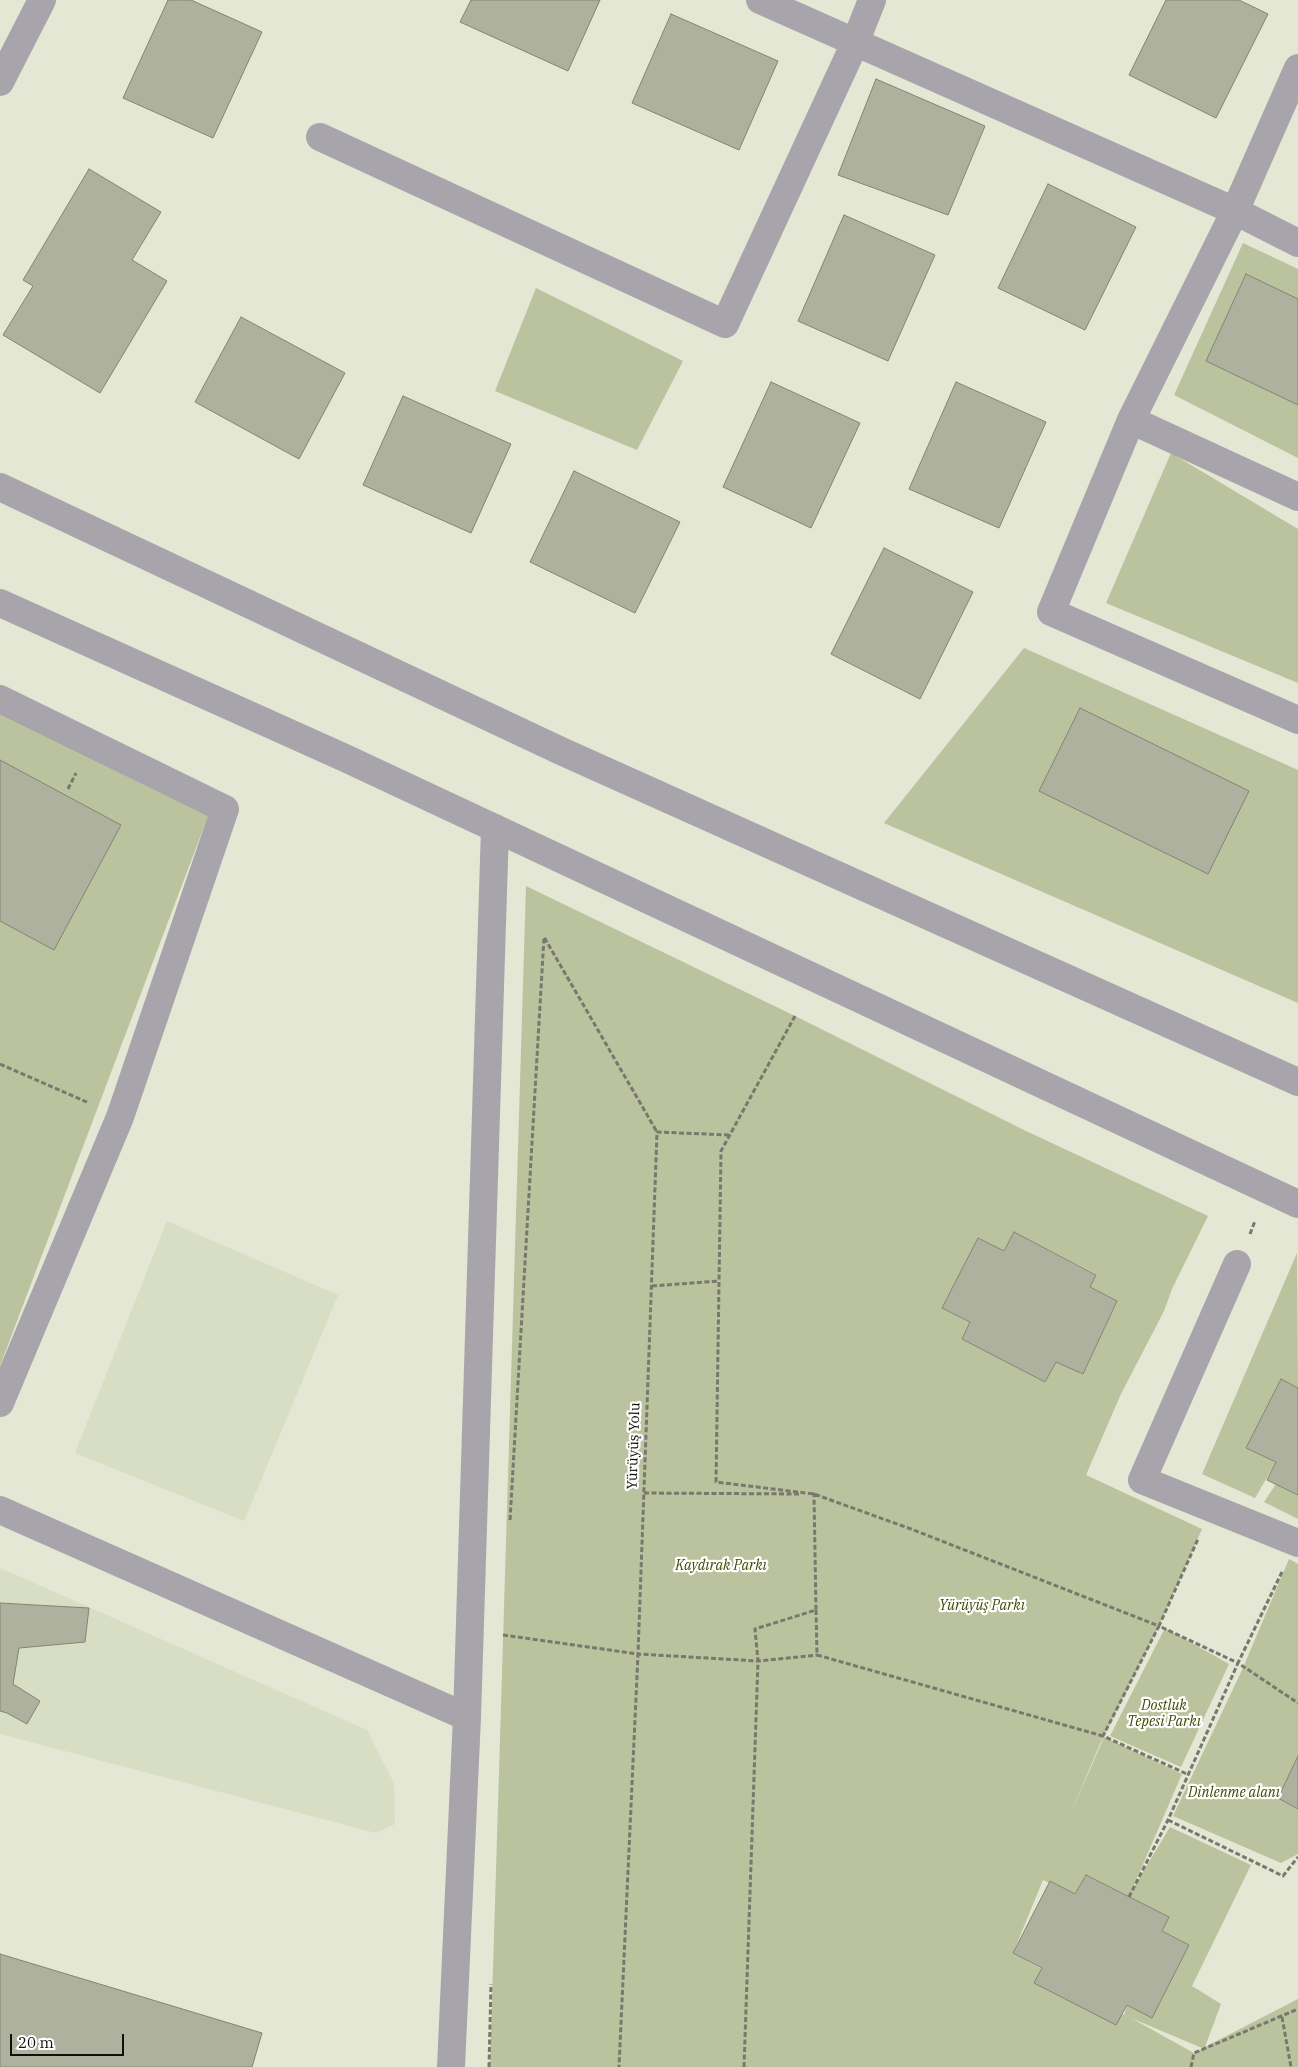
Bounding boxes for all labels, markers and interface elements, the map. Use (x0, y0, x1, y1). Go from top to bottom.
street label: Yürüyüş Yolu (624, 1402, 644, 1490)
park label: Kaydırak Parkı (675, 1558, 767, 1574)
park label: Yürüyüş Parkı (939, 1598, 1025, 1614)
park label: Dostluk Tepesi Parkı (1127, 1698, 1201, 1730)
park label: Dinlenme alanı (1188, 1785, 1280, 1801)
scale bar (12, 2024, 126, 2056)
text: 20 m (18, 2033, 54, 2052)

